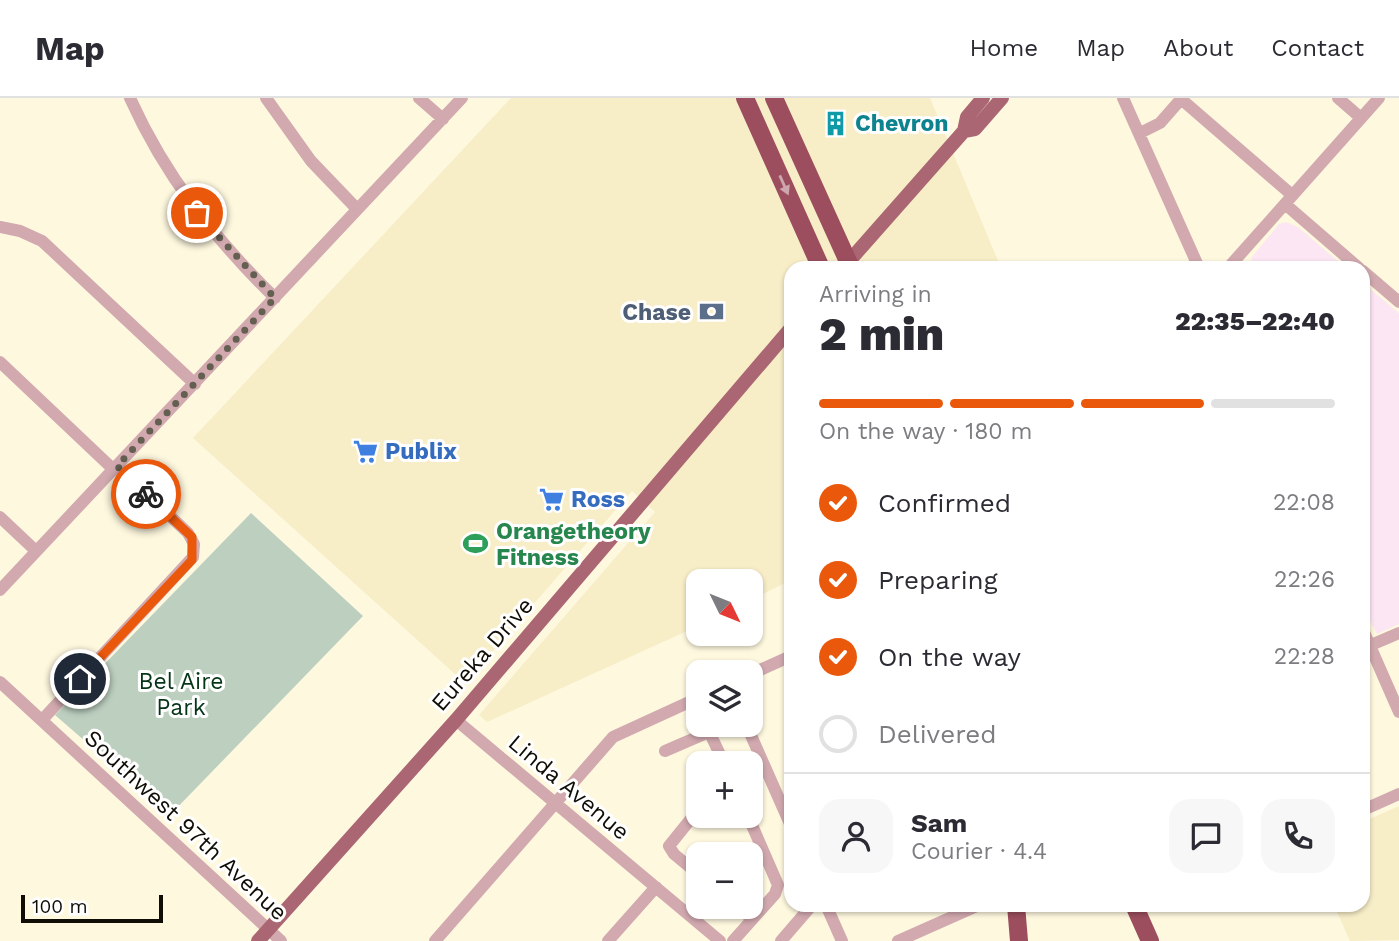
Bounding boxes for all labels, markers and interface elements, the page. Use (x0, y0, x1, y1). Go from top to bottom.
text: Map (35, 29, 105, 68)
text: Home (970, 34, 1038, 62)
text: Map (1076, 34, 1125, 62)
text: About (1163, 34, 1233, 62)
text: Contact (1271, 34, 1364, 62)
building icon: Chevron (821, 109, 849, 137)
place label: Chevron (855, 110, 949, 137)
one-way arrow (778, 175, 790, 195)
pin (167, 183, 227, 243)
icon: bag (178, 194, 216, 232)
text: Arriving in (819, 281, 932, 308)
bank icon: Chase (697, 298, 725, 326)
place label: Chase (622, 299, 691, 326)
text: 22:35–22:40 (1175, 306, 1335, 336)
text: 2 min (819, 307, 944, 361)
text: On the way · 180 m (819, 418, 1032, 445)
supermarket icon: Publix (351, 437, 379, 465)
place label: Publix (385, 438, 457, 465)
courier (111, 459, 181, 529)
icon: bike (127, 475, 165, 513)
icon: check (819, 484, 857, 522)
supermarket icon: Ross (537, 485, 565, 513)
place label: Ross (571, 486, 625, 513)
text: Confirmed (878, 488, 1011, 518)
text: 22:08 (1273, 489, 1335, 516)
place label: Orangetheory Fitness (496, 518, 651, 571)
sports icon: Orangetheory Fitness (462, 530, 490, 558)
icon: check (819, 561, 857, 599)
text: Preparing (878, 565, 998, 595)
text: 22:26 (1274, 566, 1335, 593)
north arrow (686, 569, 763, 646)
map controls (686, 569, 763, 919)
street label: Eureka Drive (426, 592, 539, 716)
icon: check (819, 638, 857, 676)
text: On the way (878, 642, 1021, 672)
text: 22:28 (1274, 643, 1335, 670)
pin (50, 649, 110, 709)
icon: home (61, 660, 99, 698)
button: layers (686, 660, 763, 737)
park label: Bel Aire Park (138, 668, 224, 721)
text: Delivered (878, 719, 997, 749)
street label: Southwest 97th Avenue (79, 724, 292, 926)
street label: Linda Avenue (503, 729, 635, 846)
button: + (686, 751, 763, 828)
button: person (819, 799, 893, 873)
button: chat (1169, 799, 1243, 873)
button: phone (1261, 799, 1335, 873)
text: Sam (911, 808, 967, 838)
text: Courier · 4.4 (911, 838, 1047, 865)
button: − (686, 842, 763, 919)
scale bar (21, 892, 163, 924)
text: 100 m (32, 895, 88, 918)

